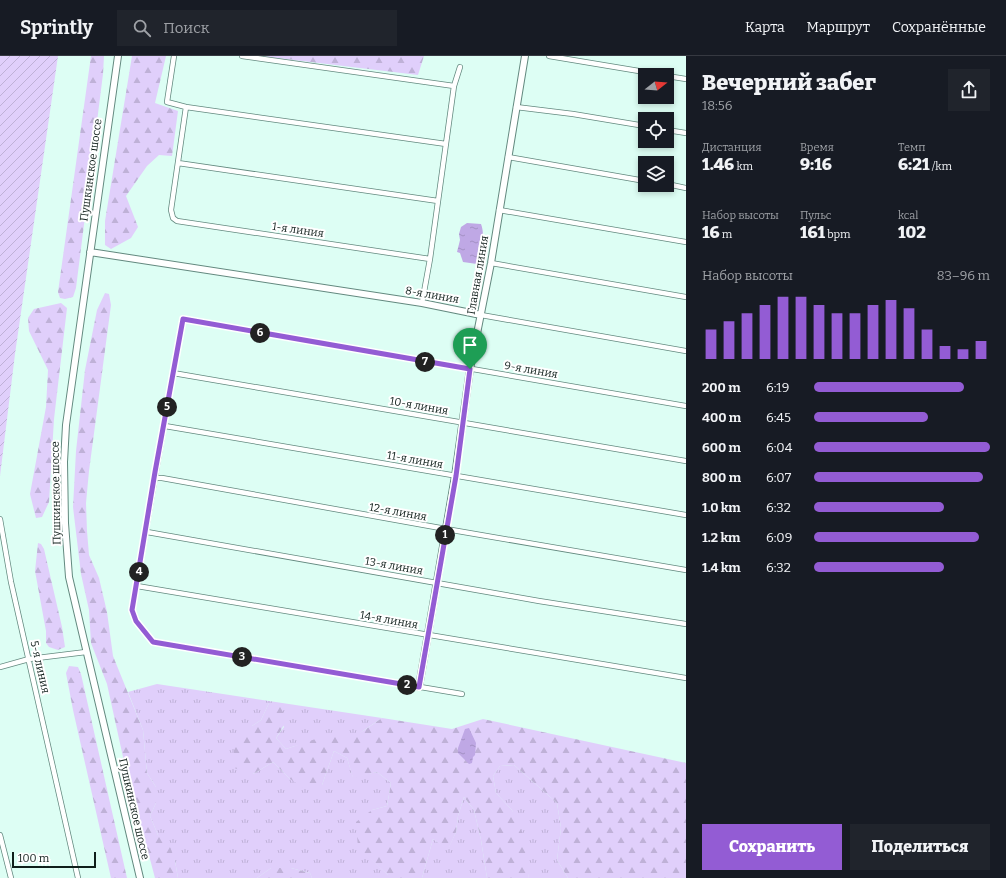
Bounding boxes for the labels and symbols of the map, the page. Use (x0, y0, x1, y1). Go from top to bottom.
north arrow (638, 68, 674, 104)
street label: Пушкинское шоссе (77, 118, 105, 222)
street label: 1-я линия (271, 220, 325, 240)
street label: Главная линия (465, 234, 491, 316)
street label: 8-я линия (404, 284, 460, 306)
pin: 6 (250, 323, 270, 343)
pin (453, 328, 487, 369)
pin: 7 (415, 352, 435, 372)
street label: 9-я линия (503, 359, 559, 381)
street label: 10-я линия (389, 394, 449, 418)
pin: 5 (157, 397, 177, 417)
street label: Пушкинское шоссе (49, 441, 63, 545)
street label: 11-я линия (386, 449, 444, 471)
street label: 12-я линия (368, 501, 428, 523)
pin: 1 (435, 525, 455, 545)
street label: 13-я линия (364, 555, 424, 577)
pin: 4 (129, 562, 149, 582)
street label: 14-я линия (359, 609, 419, 631)
street label: 5-я линия (28, 639, 52, 695)
pin: 3 (232, 647, 252, 667)
pin: 2 (397, 675, 417, 695)
street label: Пушкинское шоссе (116, 757, 152, 861)
scale bar (12, 850, 96, 869)

